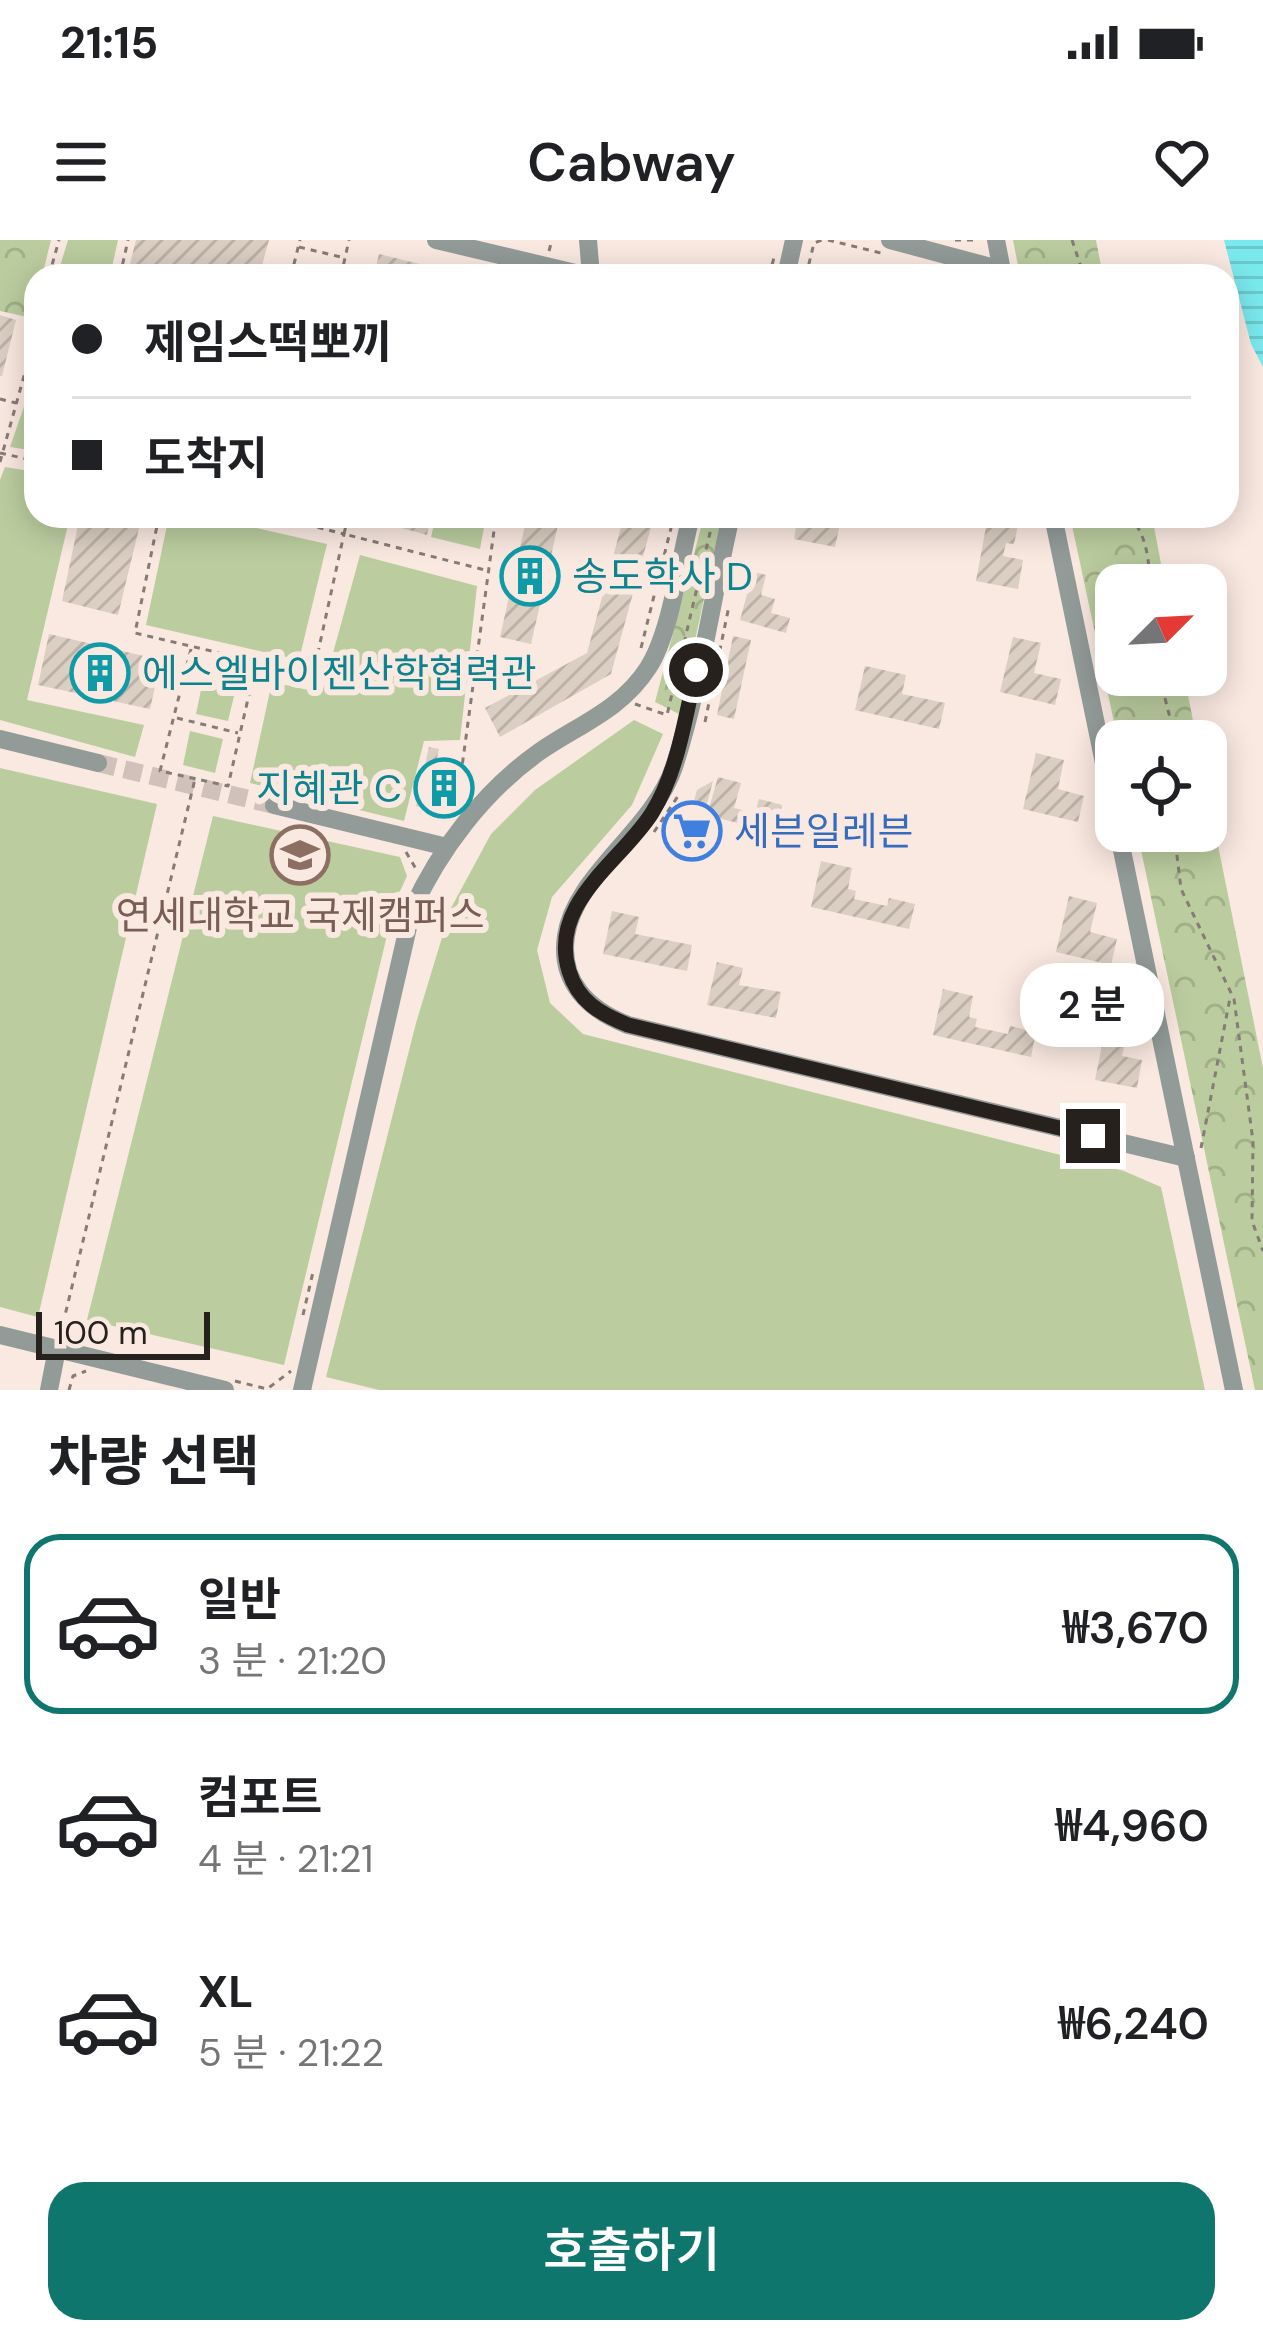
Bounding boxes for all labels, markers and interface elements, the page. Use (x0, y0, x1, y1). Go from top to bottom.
text: 21:15 (60, 13, 158, 72)
text: Cabway (527, 127, 736, 198)
icon: menu (48, 129, 114, 195)
icon: heart (1149, 129, 1215, 195)
text: 제임스떡뽀끼 (144, 313, 392, 372)
text: 도착지 (144, 429, 268, 488)
building icon: 송도학사 D (499, 545, 561, 607)
place label: 송도학사 D (572, 551, 753, 602)
north arrow (1095, 564, 1227, 696)
map controls (1095, 564, 1227, 852)
building icon: 에스엘바이젠산학협력관 (69, 642, 131, 704)
route start (669, 643, 723, 697)
place label: 에스엘바이젠산학협력관 (142, 648, 537, 699)
button: locate (1095, 720, 1227, 852)
building icon: 지혜관 C (413, 757, 475, 819)
place label: 지혜관 C (256, 763, 402, 814)
supermarket icon: 세븐일레븐 (661, 800, 723, 862)
place label: 세븐일레븐 (734, 806, 913, 857)
school or university icon: 연세대학교 국제캠퍼스 (269, 824, 331, 886)
place label: 연세대학교 국제캠퍼스 (115, 890, 485, 941)
callout: 2 분 (1021, 962, 1165, 1046)
text: 2 분 (1058, 979, 1126, 1030)
route end (1066, 1109, 1120, 1163)
scale bar (36, 1306, 210, 1359)
text: 100 m (54, 1311, 148, 1354)
text: 차량 선택 (48, 1426, 259, 1497)
icon: car (54, 1570, 162, 1678)
text: 일반 (198, 1570, 281, 1629)
text: ₩3,670 (1063, 1598, 1209, 1657)
text: 3 분 · 21:20 (198, 1635, 387, 1686)
icon: car (54, 1768, 162, 1876)
text: 컴포트 (198, 1768, 322, 1827)
text: ₩4,960 (1056, 1796, 1209, 1855)
text: 4 분 · 21:21 (198, 1833, 374, 1884)
text: XL (198, 1962, 253, 2021)
icon: car (54, 1966, 162, 2074)
text: ₩6,240 (1059, 1994, 1209, 2053)
text: 5 분 · 21:22 (198, 2027, 384, 2078)
button: 호출하기 (48, 2182, 1215, 2320)

